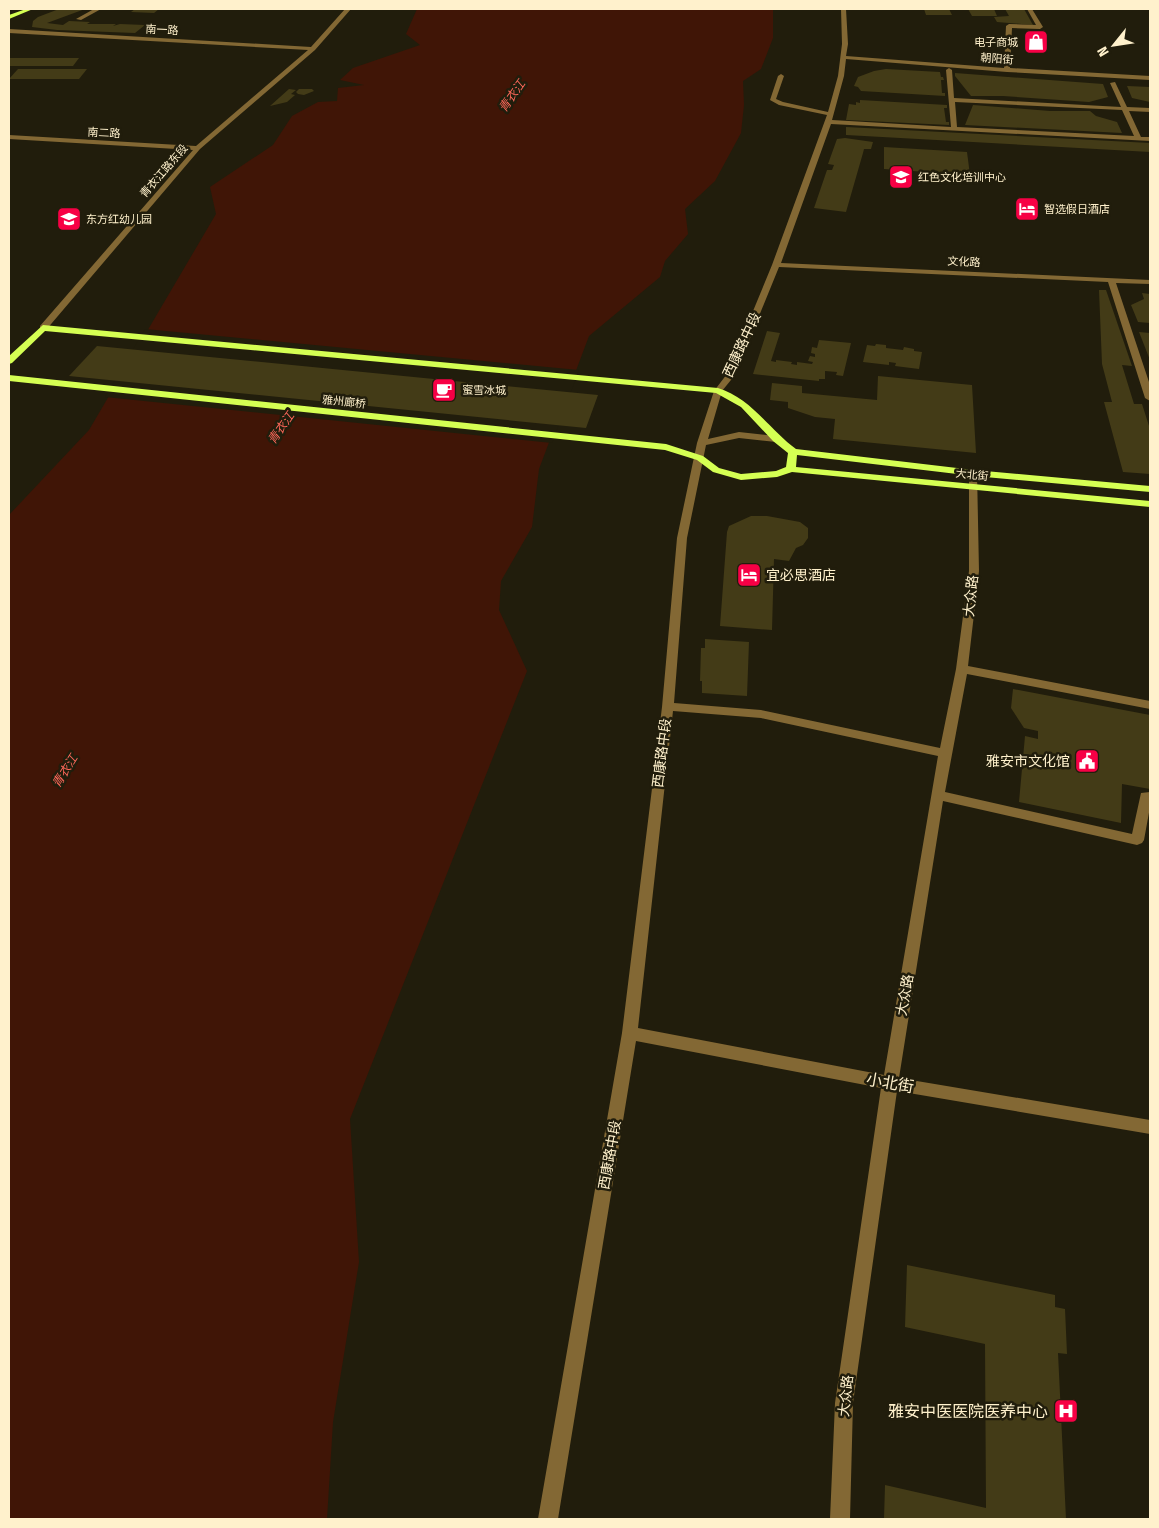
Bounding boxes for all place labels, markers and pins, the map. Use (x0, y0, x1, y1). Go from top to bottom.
shop icon: 电子商城 (1023, 29, 1049, 55)
place label: 电子商城 (974, 36, 1018, 49)
school or university icon: 红色文化培训中心 (888, 164, 914, 190)
place label: 红色文化培训中心 (918, 171, 1006, 184)
hotel icon: 智选假日酒店 (1014, 196, 1040, 222)
place label: 智选假日酒店 (1044, 203, 1110, 216)
school or university icon: 东方红幼儿园 (56, 206, 82, 232)
place label: 东方红幼儿园 (86, 213, 152, 226)
cafe icon: 蜜雪冰城 (431, 377, 457, 403)
place label: 蜜雪冰城 (462, 384, 506, 397)
hotel icon: 宜必思酒店 (736, 562, 762, 588)
place label: 宜必思酒店 (766, 567, 836, 584)
public building icon: 雅安市文化馆 (1074, 748, 1100, 774)
place label: 雅安市文化馆 (986, 753, 1070, 770)
hospital icon: 雅安中医医院医养中心 (1053, 1398, 1079, 1424)
place label: 雅安中医医院医养中心 (888, 1402, 1048, 1421)

